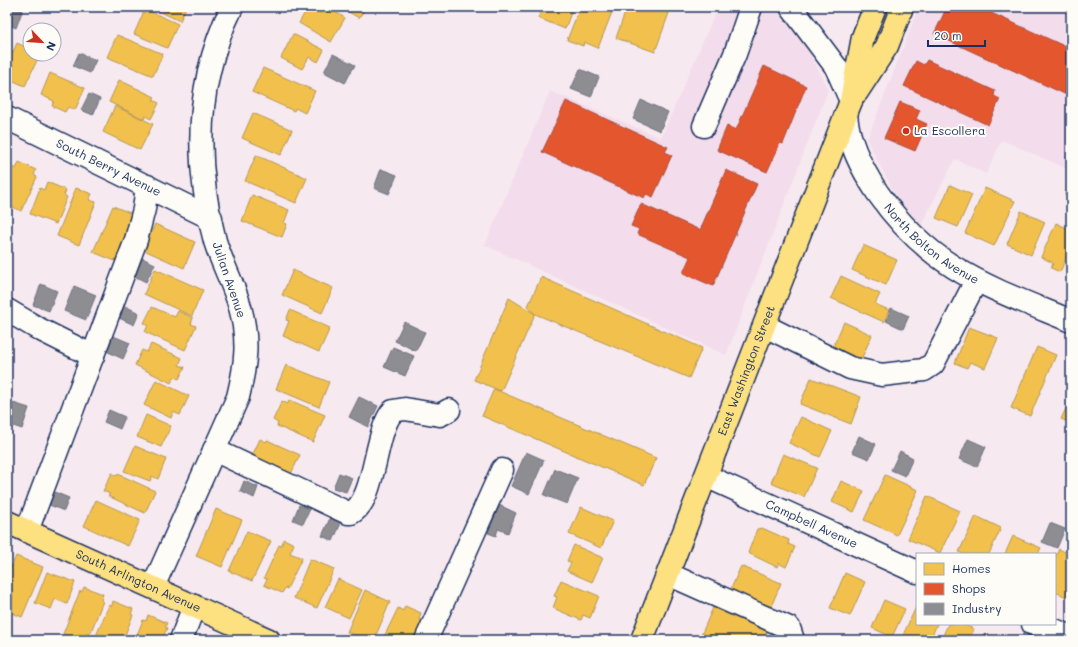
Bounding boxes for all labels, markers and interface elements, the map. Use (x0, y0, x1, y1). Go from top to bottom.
north arrow (22, 22, 62, 62)
scale bar (928, 22, 985, 48)
text: 20 m (934, 27, 962, 43)
text: N (43, 39, 60, 53)
place label: La Escollera (914, 122, 985, 138)
marker: La Escollera (901, 126, 911, 136)
street label: South Berry Avenue (54, 134, 164, 199)
street label: North Bolton Avenue (881, 200, 982, 287)
street label: Julian Avenue (209, 240, 250, 320)
street label: East Washington Street (713, 303, 778, 438)
street label: Campbell Avenue (763, 495, 861, 551)
street label: South Arlington Avenue (74, 545, 204, 615)
legend (916, 553, 1056, 625)
text: Homes (952, 560, 991, 576)
text: Shops (952, 580, 986, 596)
text: Industry (952, 600, 1001, 616)

